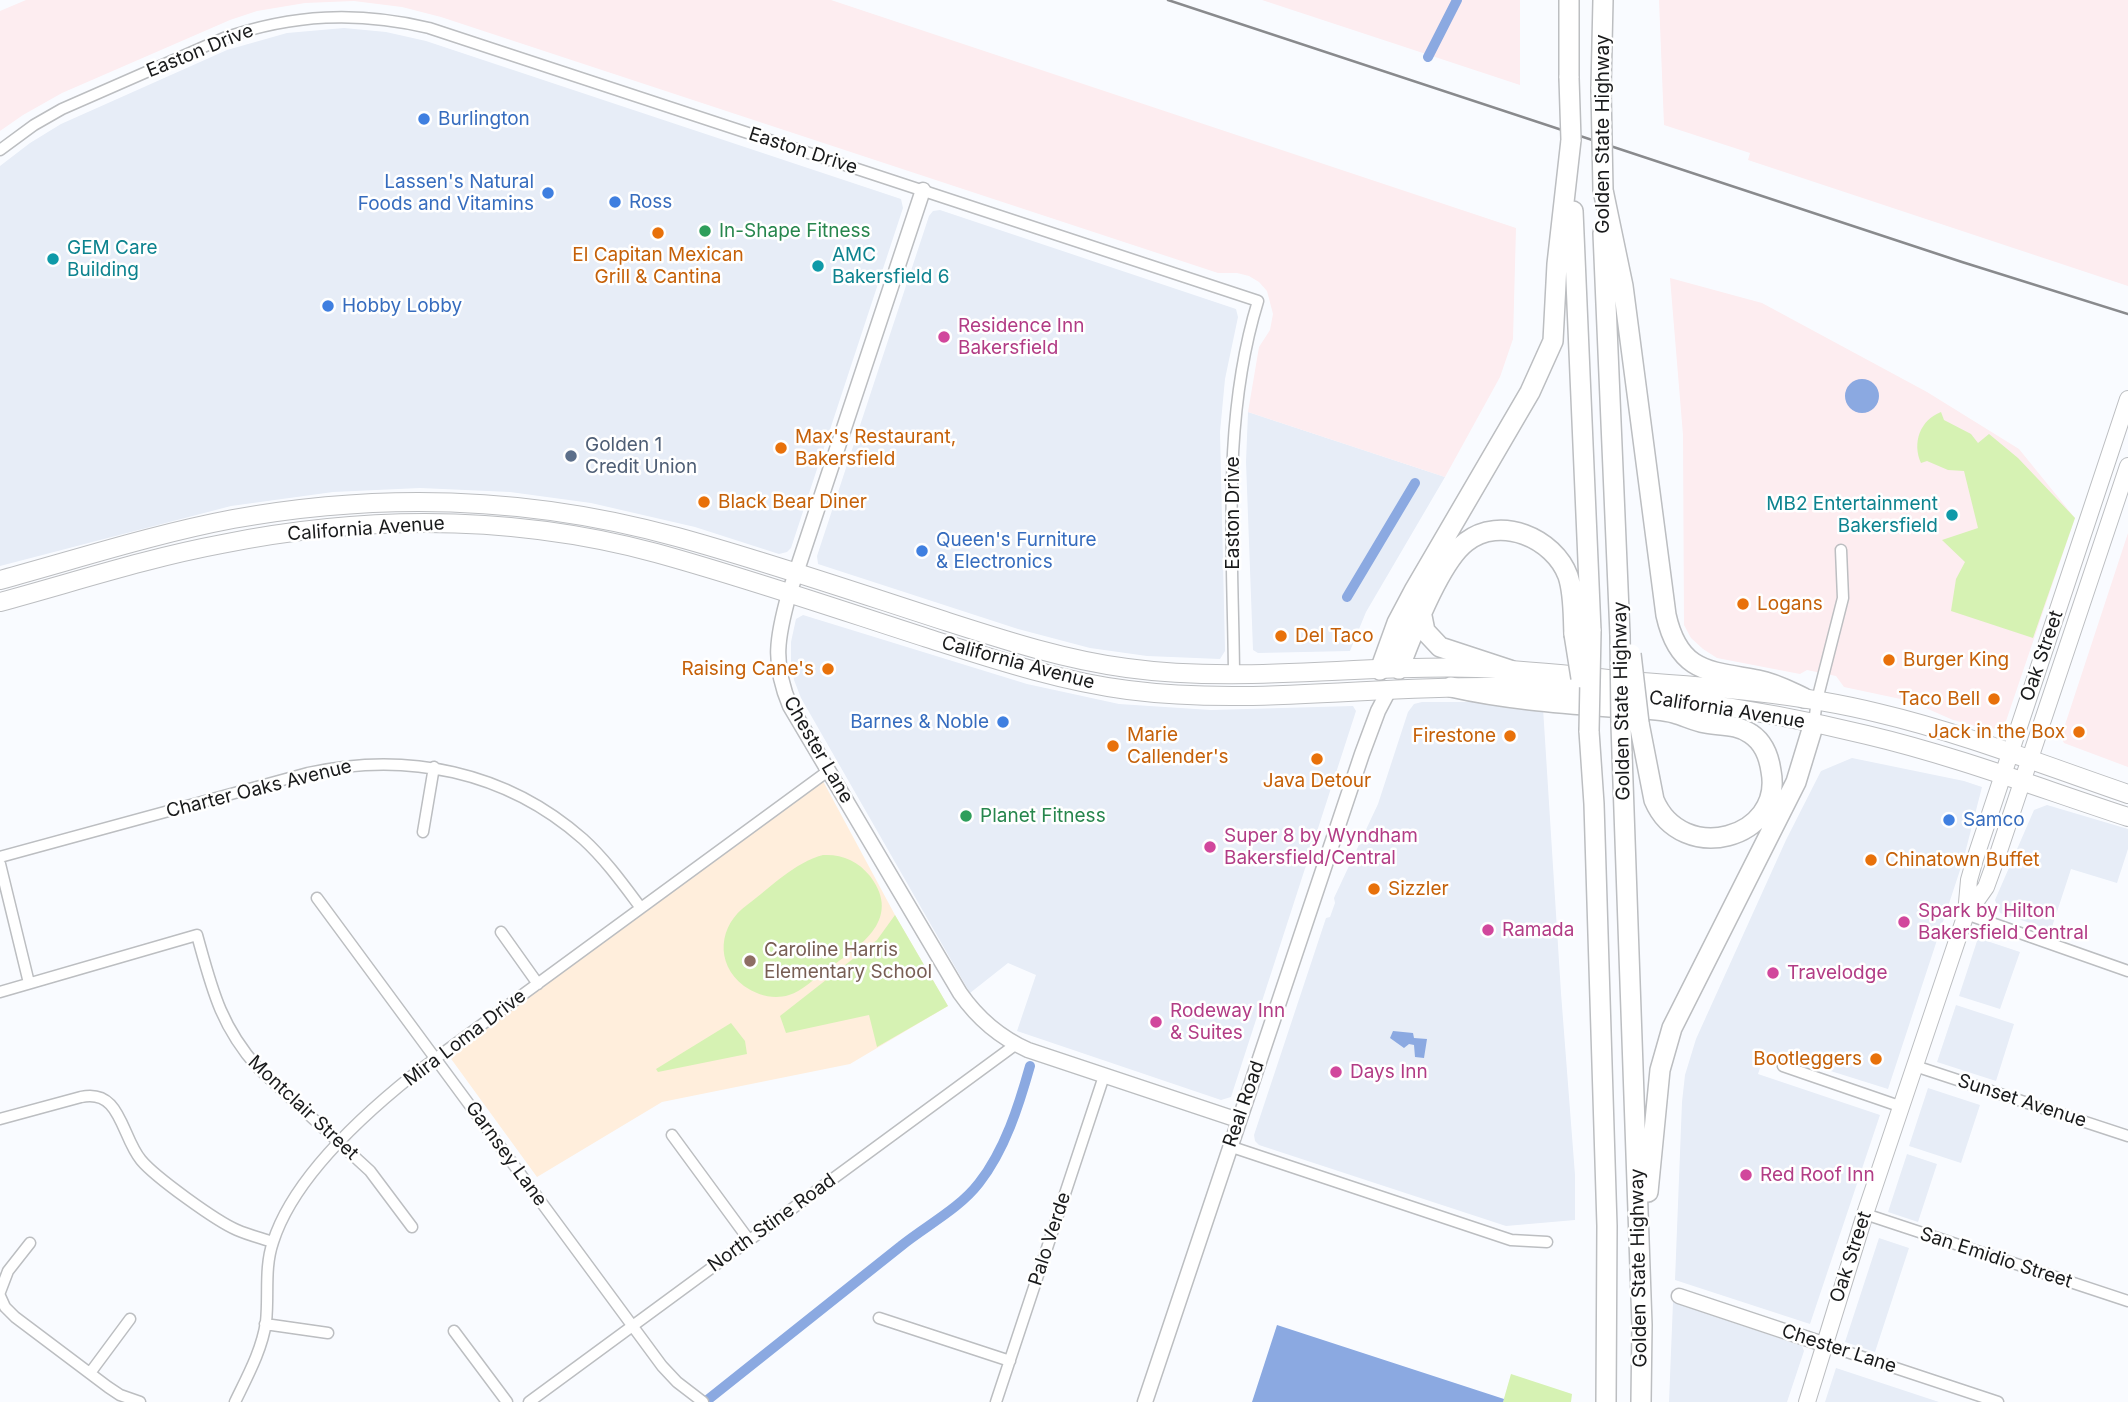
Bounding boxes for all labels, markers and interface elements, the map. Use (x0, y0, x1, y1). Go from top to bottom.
street label: Easton Drive (143, 19, 257, 83)
street label: Golden State Highway (1592, 34, 1614, 234)
place label: Burlington (438, 108, 530, 130)
marker: Burlington (416, 111, 432, 127)
street label: Easton Drive (746, 123, 860, 179)
place label: Lassen's Natural Foods and Vitamins (358, 171, 534, 215)
marker: Lassen's Natural Foods and Vitamins (540, 185, 556, 201)
place label: Ross (629, 191, 672, 213)
marker: Ross (607, 194, 623, 210)
place label: In-Shape Fitness (719, 220, 871, 242)
marker: In-Shape Fitness (697, 223, 713, 239)
marker: El Capitan Mexican Grill & Cantina (650, 225, 666, 241)
place label: GEM Care Building (67, 237, 158, 281)
place label: El Capitan Mexican Grill & Cantina (572, 244, 744, 288)
place label: AMC Bakersfield 6 (832, 244, 949, 288)
marker: GEM Care Building (45, 251, 61, 267)
marker: AMC Bakersfield 6 (810, 258, 826, 274)
place label: Hobby Lobby (342, 295, 462, 317)
marker: Hobby Lobby (320, 298, 336, 314)
place label: Residence Inn Bakersfield (958, 315, 1084, 359)
marker: Residence Inn Bakersfield (936, 329, 952, 345)
place label: Max's Restaurant, Bakersfield (795, 426, 956, 470)
place label: Golden 1 Credit Union (585, 434, 697, 478)
marker: Max's Restaurant, Bakersfield (773, 440, 789, 456)
marker: Golden 1 Credit Union (563, 448, 579, 464)
street label: Easton Drive (1222, 456, 1244, 570)
place label: Black Bear Diner (718, 491, 867, 513)
place label: MB2 Entertainment Bakersfield (1766, 493, 1938, 537)
marker: Black Bear Diner (696, 494, 712, 510)
marker: MB2 Entertainment Bakersfield (1944, 507, 1960, 523)
street label: California Avenue (287, 512, 445, 546)
place label: Queen's Furniture & Electronics (936, 529, 1097, 573)
marker: Queen's Furniture & Electronics (914, 543, 930, 559)
place label: Logans (1757, 593, 1823, 615)
marker: Logans (1735, 596, 1751, 612)
street label: Golden State Highway (1609, 601, 1635, 801)
street label: Oak Street (2016, 608, 2068, 704)
place label: Del Taco (1295, 625, 1374, 647)
marker: Del Taco (1273, 628, 1289, 644)
street label: California Avenue (939, 632, 1097, 694)
place label: Burger King (1903, 649, 2009, 671)
marker: Burger King (1881, 652, 1897, 668)
place label: Raising Cane's (681, 658, 814, 680)
marker: Raising Cane's (820, 661, 836, 677)
street label: California Avenue (1647, 686, 1807, 734)
place label: Taco Bell (1898, 688, 1980, 710)
marker: Taco Bell (1986, 691, 2002, 707)
street label: Chester Lane (778, 693, 858, 807)
place label: Barnes & Noble (850, 711, 989, 733)
marker: Barnes & Noble (995, 714, 1011, 730)
place label: Jack in the Box (1928, 721, 2065, 743)
place label: Marie Callender's (1127, 724, 1229, 768)
marker: Jack in the Box (2071, 724, 2087, 740)
place label: Firestone (1413, 725, 1496, 747)
marker: Firestone (1502, 728, 1518, 744)
marker: Marie Callender's (1105, 738, 1121, 754)
marker: Java Detour (1309, 751, 1325, 767)
street label: Charter Oaks Avenue (164, 755, 354, 823)
place label: Java Detour (1263, 770, 1371, 792)
place label: Planet Fitness (980, 805, 1106, 827)
marker: Planet Fitness (958, 808, 974, 824)
place label: Samco (1963, 809, 2025, 831)
marker: Samco (1941, 812, 1957, 828)
place label: Super 8 by Wyndham Bakersfield/Central (1224, 825, 1418, 869)
marker: Super 8 by Wyndham Bakersfield/Central (1202, 839, 1218, 855)
place label: Chinatown Buffet (1885, 849, 2040, 871)
marker: Chinatown Buffet (1863, 852, 1879, 868)
place label: Sizzler (1388, 878, 1449, 900)
marker: Sizzler (1366, 881, 1382, 897)
place label: Spark by Hilton Bakersfield Central (1918, 900, 2088, 944)
marker: Spark by Hilton Bakersfield Central (1896, 914, 1912, 930)
place label: Ramada (1502, 919, 1574, 941)
marker: Ramada (1480, 922, 1496, 938)
place label: Caroline Harris Elementary School (764, 939, 932, 983)
marker: Caroline Harris Elementary School (742, 953, 758, 969)
place label: Travelodge (1787, 962, 1887, 984)
marker: Travelodge (1765, 965, 1781, 981)
street label: Mira Loma Drive (399, 985, 531, 1091)
place label: Rodeway Inn & Suites (1170, 1000, 1285, 1044)
marker: Rodeway Inn & Suites (1148, 1014, 1164, 1030)
place label: Bootleggers (1753, 1048, 1862, 1070)
street label: Montclair Street (243, 1051, 363, 1165)
marker: Bootleggers (1868, 1051, 1884, 1067)
street label: Real Road (1219, 1058, 1269, 1150)
place label: Days Inn (1350, 1061, 1428, 1083)
marker: Days Inn (1328, 1064, 1344, 1080)
street label: Sunset Avenue (1955, 1069, 2089, 1133)
street label: Garnsey Lane (460, 1097, 552, 1211)
place label: Red Roof Inn (1760, 1164, 1875, 1186)
marker: Red Roof Inn (1738, 1167, 1754, 1183)
street label: Golden State Highway (1626, 1168, 1652, 1368)
street label: North Stine Road (704, 1169, 840, 1277)
street label: Palo Verde (1024, 1189, 1076, 1289)
street label: Oak Street (1826, 1209, 1876, 1305)
street label: San Emidio Street (1917, 1223, 2075, 1293)
street label: Chester Lane (1779, 1320, 1899, 1378)

